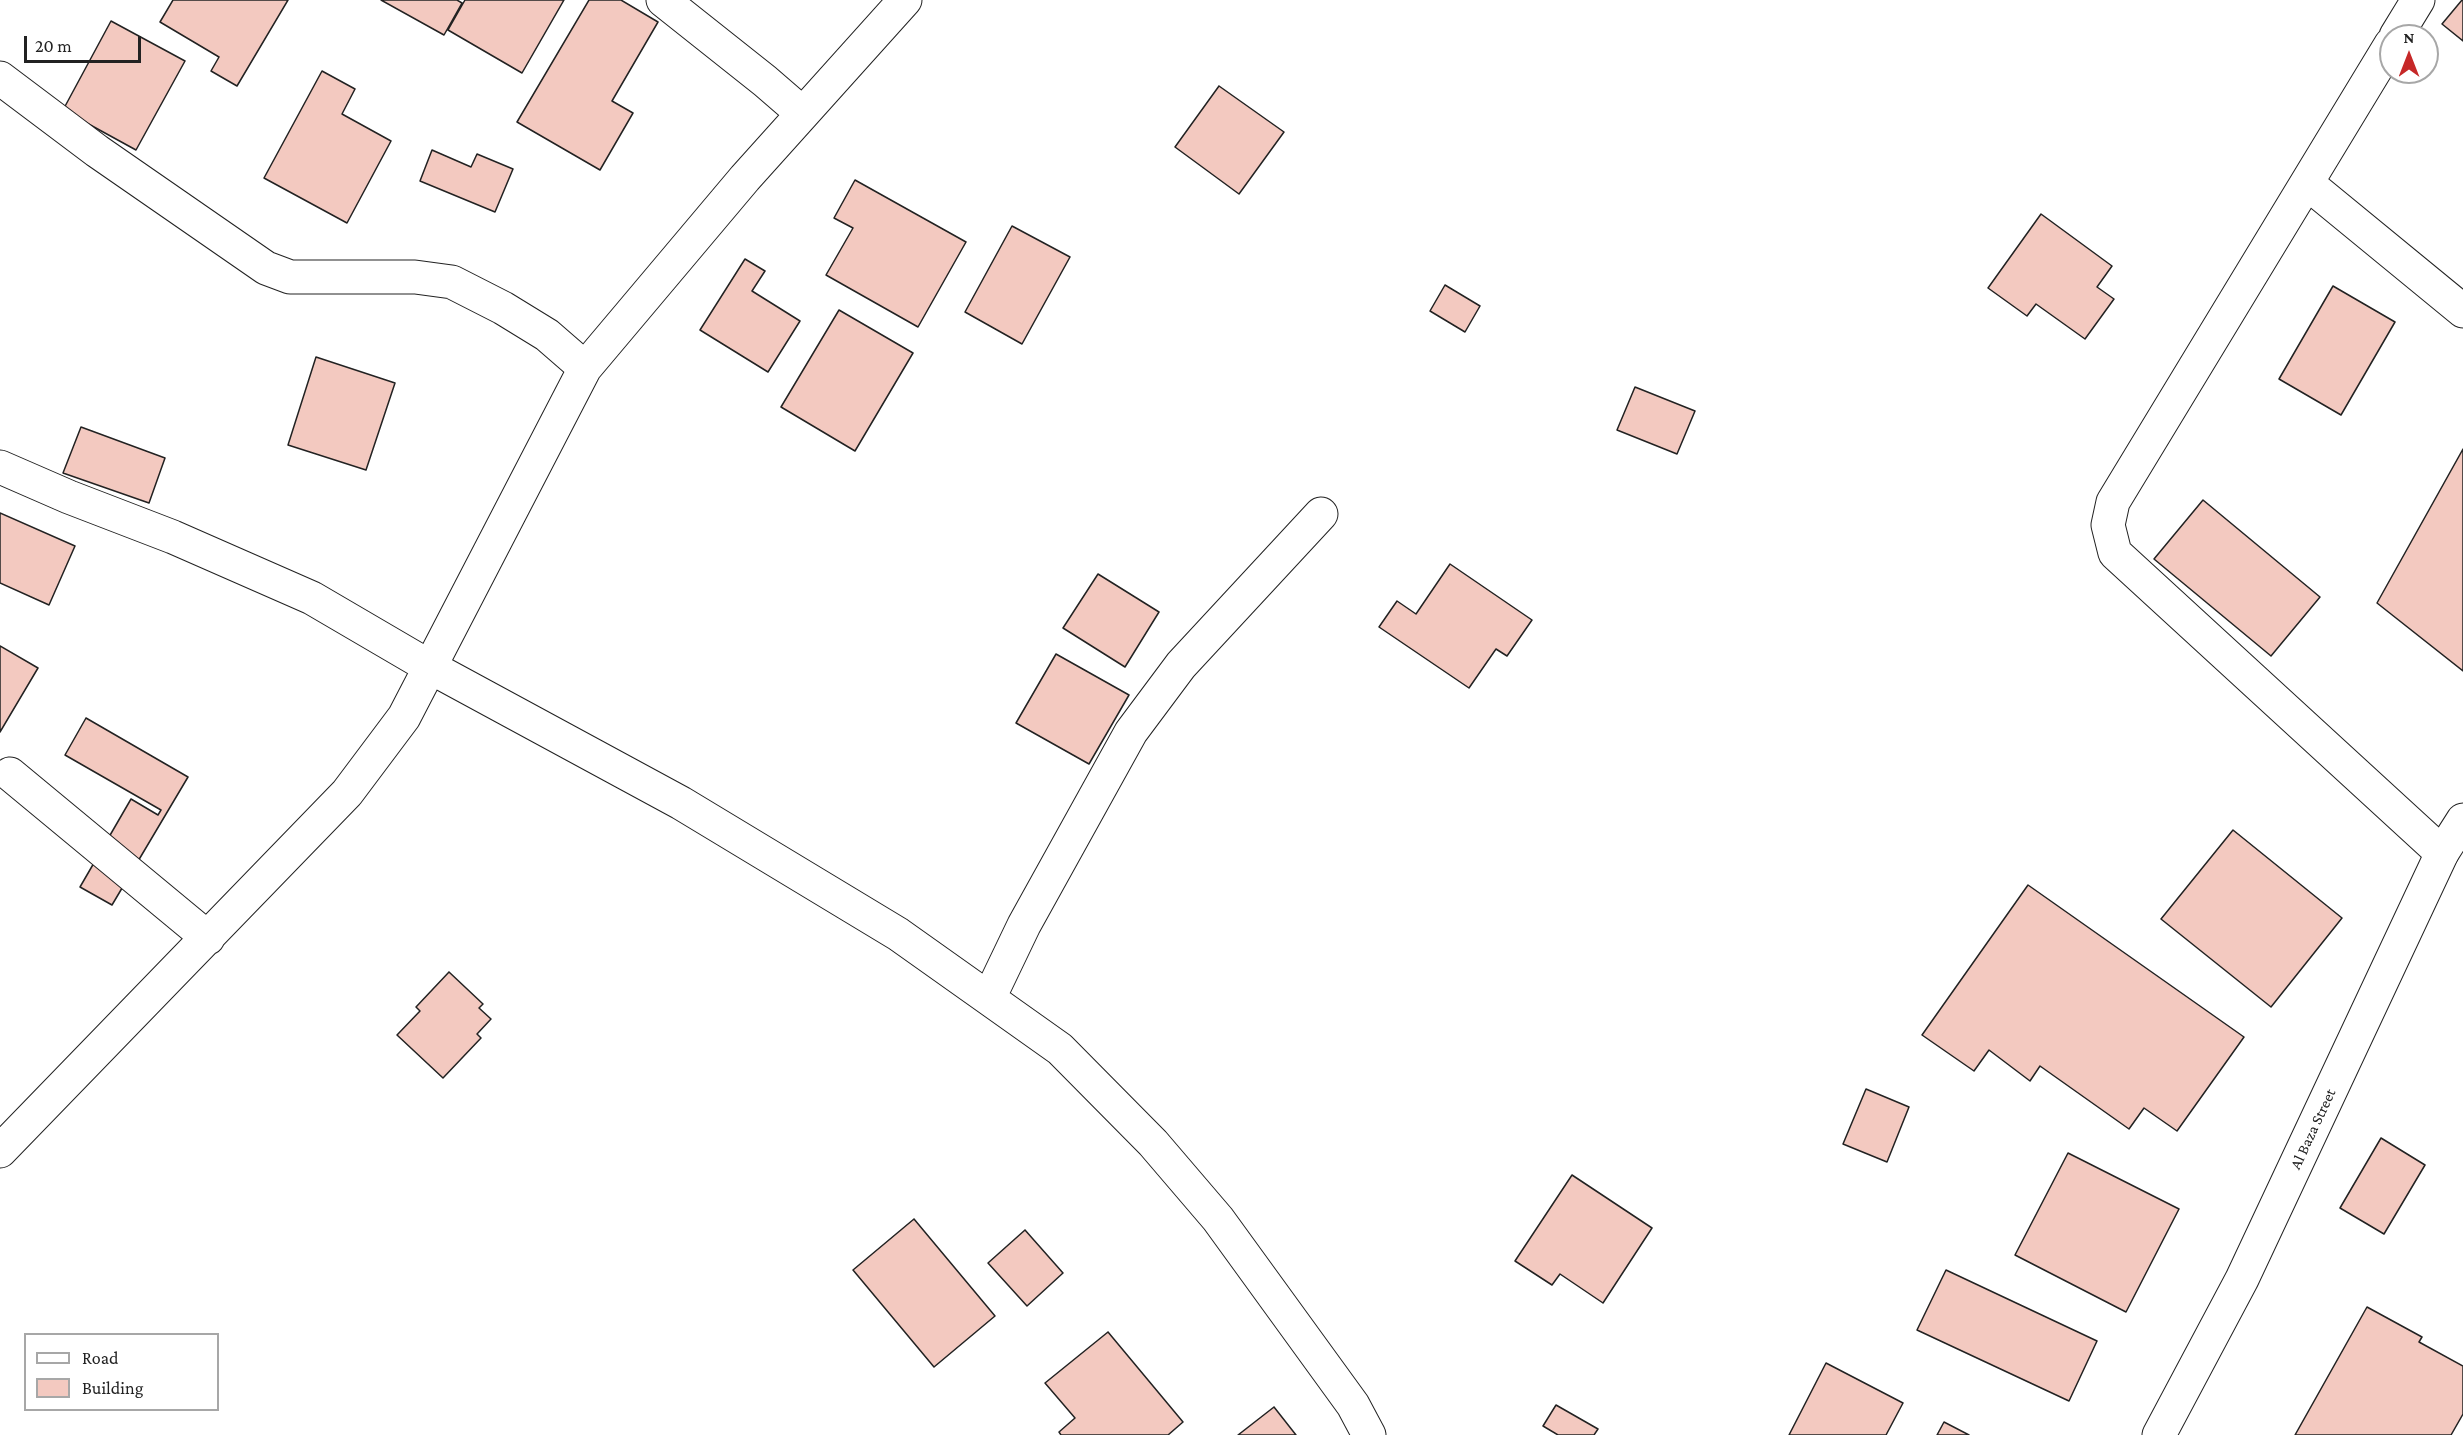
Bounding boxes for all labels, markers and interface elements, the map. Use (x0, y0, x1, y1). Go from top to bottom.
scale bar (27, 24, 144, 62)
north arrow (2379, 24, 2439, 84)
text: N (2404, 29, 2414, 46)
text: 20 m (35, 36, 72, 56)
street label: Al Baza Street (2286, 1085, 2340, 1173)
legend (24, 1333, 219, 1411)
text: Road (82, 1348, 119, 1368)
text: Building (82, 1378, 143, 1398)

